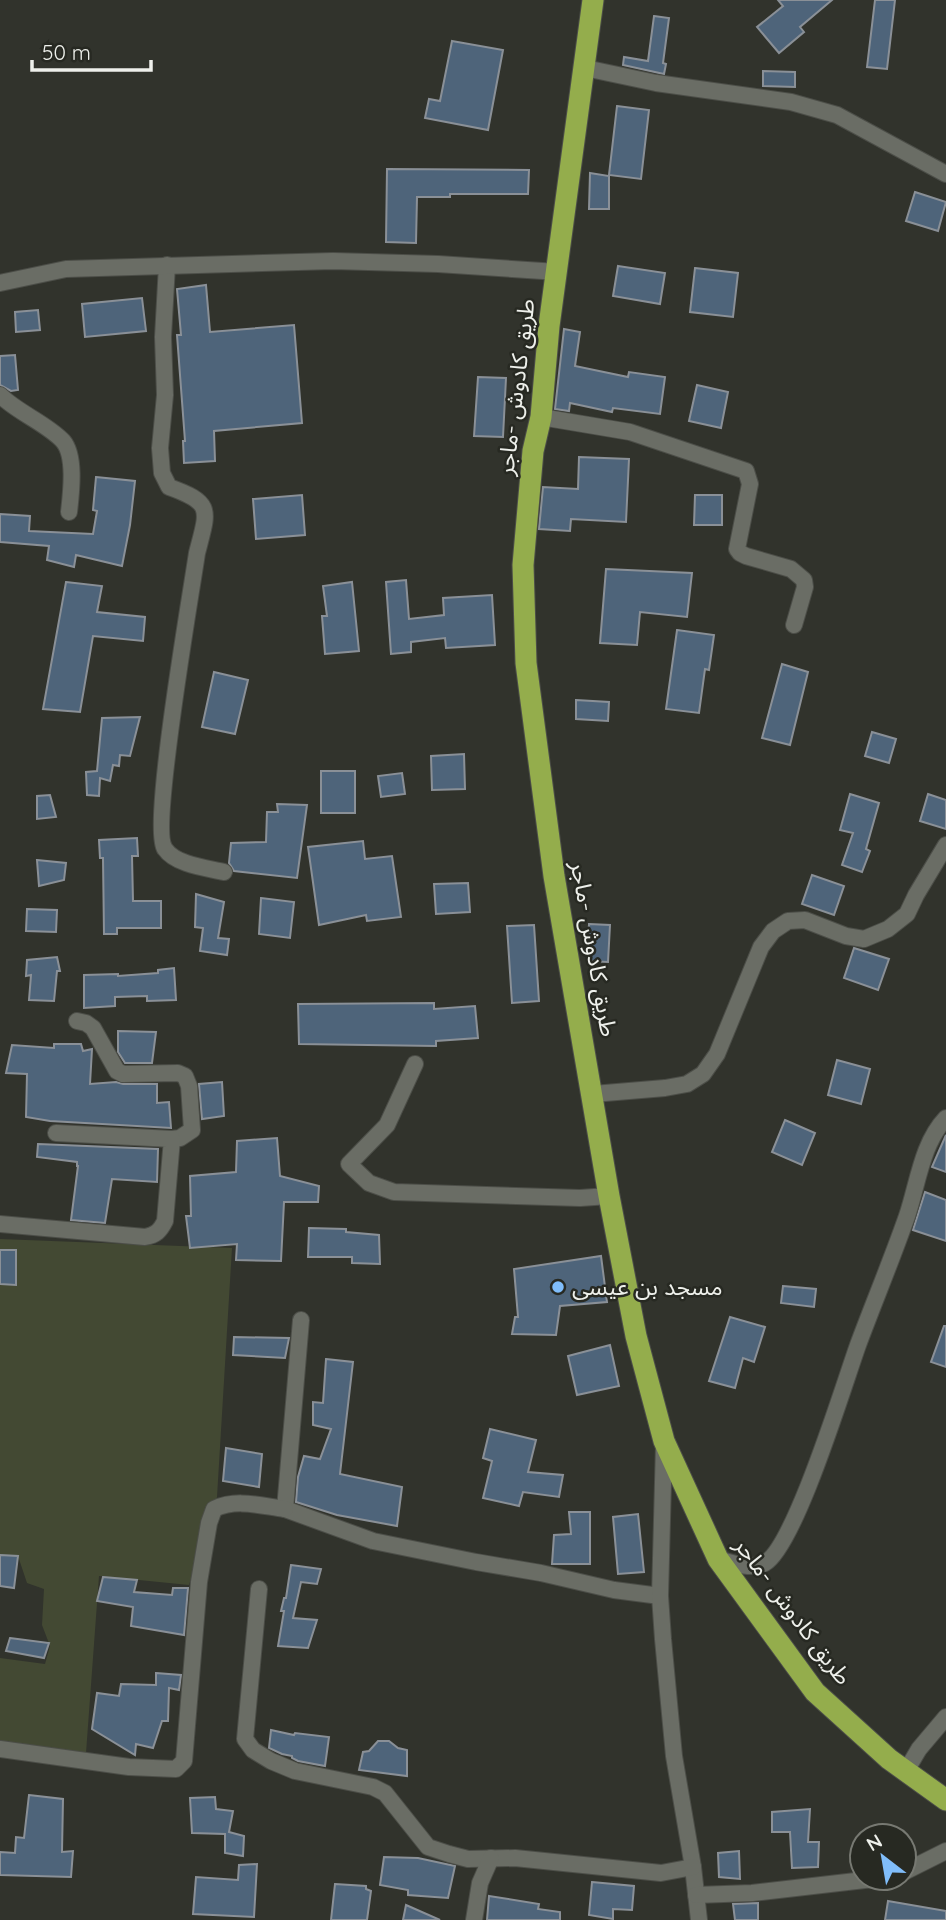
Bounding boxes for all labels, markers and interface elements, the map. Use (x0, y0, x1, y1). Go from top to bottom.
scale bar (32, 28, 150, 72)
text: 50 m (42, 39, 91, 65)
street label: طريق كادوش -ماجر (490, 297, 541, 478)
street label: طريق كادوش -ماجر (565, 858, 624, 1039)
place label: مسجد بن عيسى (572, 1272, 723, 1301)
marker: مسجد بن عيسى (550, 1279, 566, 1295)
street label: طريق كادوش -ماجر (728, 1530, 858, 1690)
north arrow (848, 1822, 918, 1892)
text: N (862, 1829, 886, 1856)

